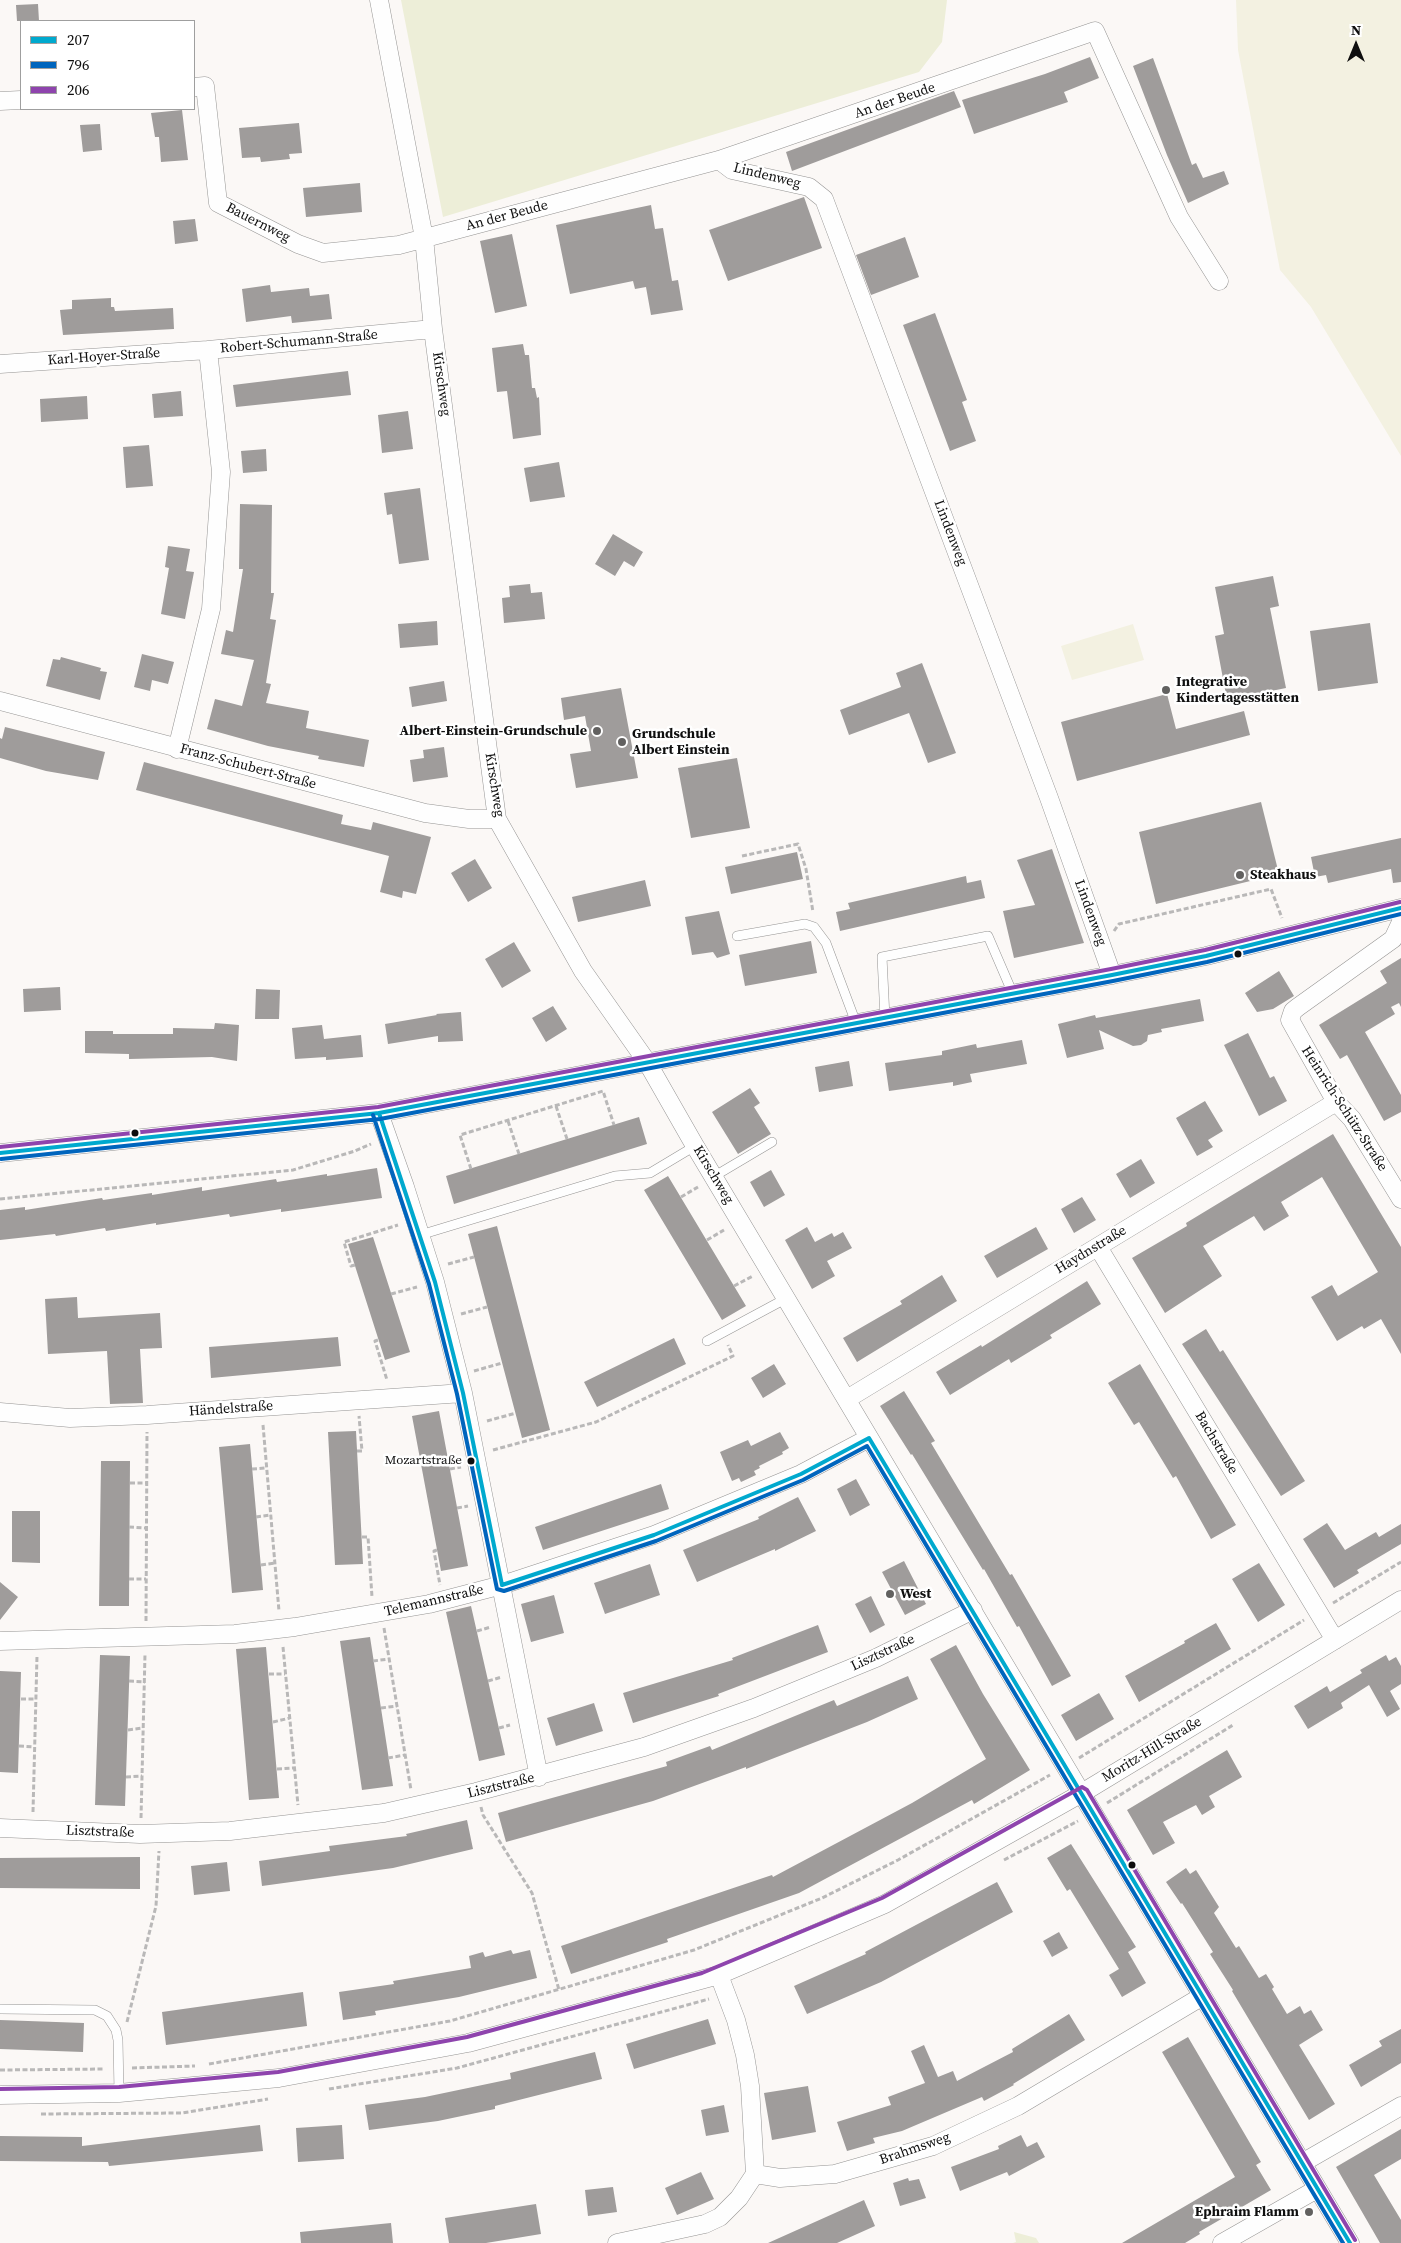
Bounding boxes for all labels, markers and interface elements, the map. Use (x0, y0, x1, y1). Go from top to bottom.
legend (20, 20, 195, 110)
north arrow (1331, 20, 1381, 70)
text: N (1351, 20, 1361, 40)
text: 207 (67, 29, 90, 50)
text: 796 (67, 54, 90, 75)
text: 206 (67, 79, 90, 100)
street label: An der Beude (852, 79, 938, 123)
street label: Lindenweg (732, 160, 802, 192)
street label: An der Beude (464, 197, 550, 235)
street label: Bauernweg (223, 200, 293, 246)
street label: Robert-Schumann-Straße (220, 327, 378, 357)
street label: Karl-Hoyer-Straße (47, 345, 161, 369)
street label: Kirschweg (428, 351, 454, 417)
street label: Lindenweg (930, 498, 970, 568)
place label: Integrative Kindertagesstätten (1176, 674, 1299, 706)
marker: Integrative Kindertagesstätten (1160, 684, 1172, 696)
place label: Albert-Einstein-Grundschule (400, 723, 587, 739)
marker: Albert-Einstein-Grundschule (591, 725, 603, 737)
place label: Grundschule Albert Einstein (632, 726, 730, 759)
marker: Grundschule Albert Einstein (616, 736, 628, 748)
street label: Franz-Schubert-Straße (178, 741, 318, 793)
street label: Kirschweg (481, 752, 507, 818)
place label: Steakhaus (1250, 867, 1316, 883)
marker: Steakhaus (1234, 869, 1246, 881)
street label: Lindenweg (1070, 878, 1110, 948)
unlabelled marker (1233, 949, 1243, 959)
street label: Heinrich-Schütz-Straße (1297, 1043, 1391, 1175)
unlabelled marker (130, 1128, 140, 1138)
street label: Kirschweg (689, 1143, 737, 1207)
street label: Haydnstraße (1052, 1222, 1130, 1278)
street label: Händelstraße (188, 1398, 274, 1420)
street label: Bachstraße (1191, 1409, 1241, 1477)
place label: Mozartstraße (385, 1453, 462, 1469)
marker: Mozartstraße (466, 1456, 476, 1466)
street label: Telemannstraße (383, 1581, 485, 1621)
place label: West (900, 1586, 931, 1602)
marker: West (884, 1588, 896, 1600)
street label: Lisztstraße (848, 1631, 918, 1675)
street label: Moritz-Hill-Straße (1099, 1714, 1205, 1786)
street label: Lisztstraße (466, 1770, 536, 1802)
street label: Lisztstraße (65, 1822, 135, 1842)
unlabelled marker (1127, 1860, 1137, 1870)
street label: Brahmsweg (877, 2129, 953, 2169)
place label: Ephraim Flamm (1195, 2204, 1299, 2220)
marker: Ephraim Flamm (1303, 2206, 1315, 2218)

